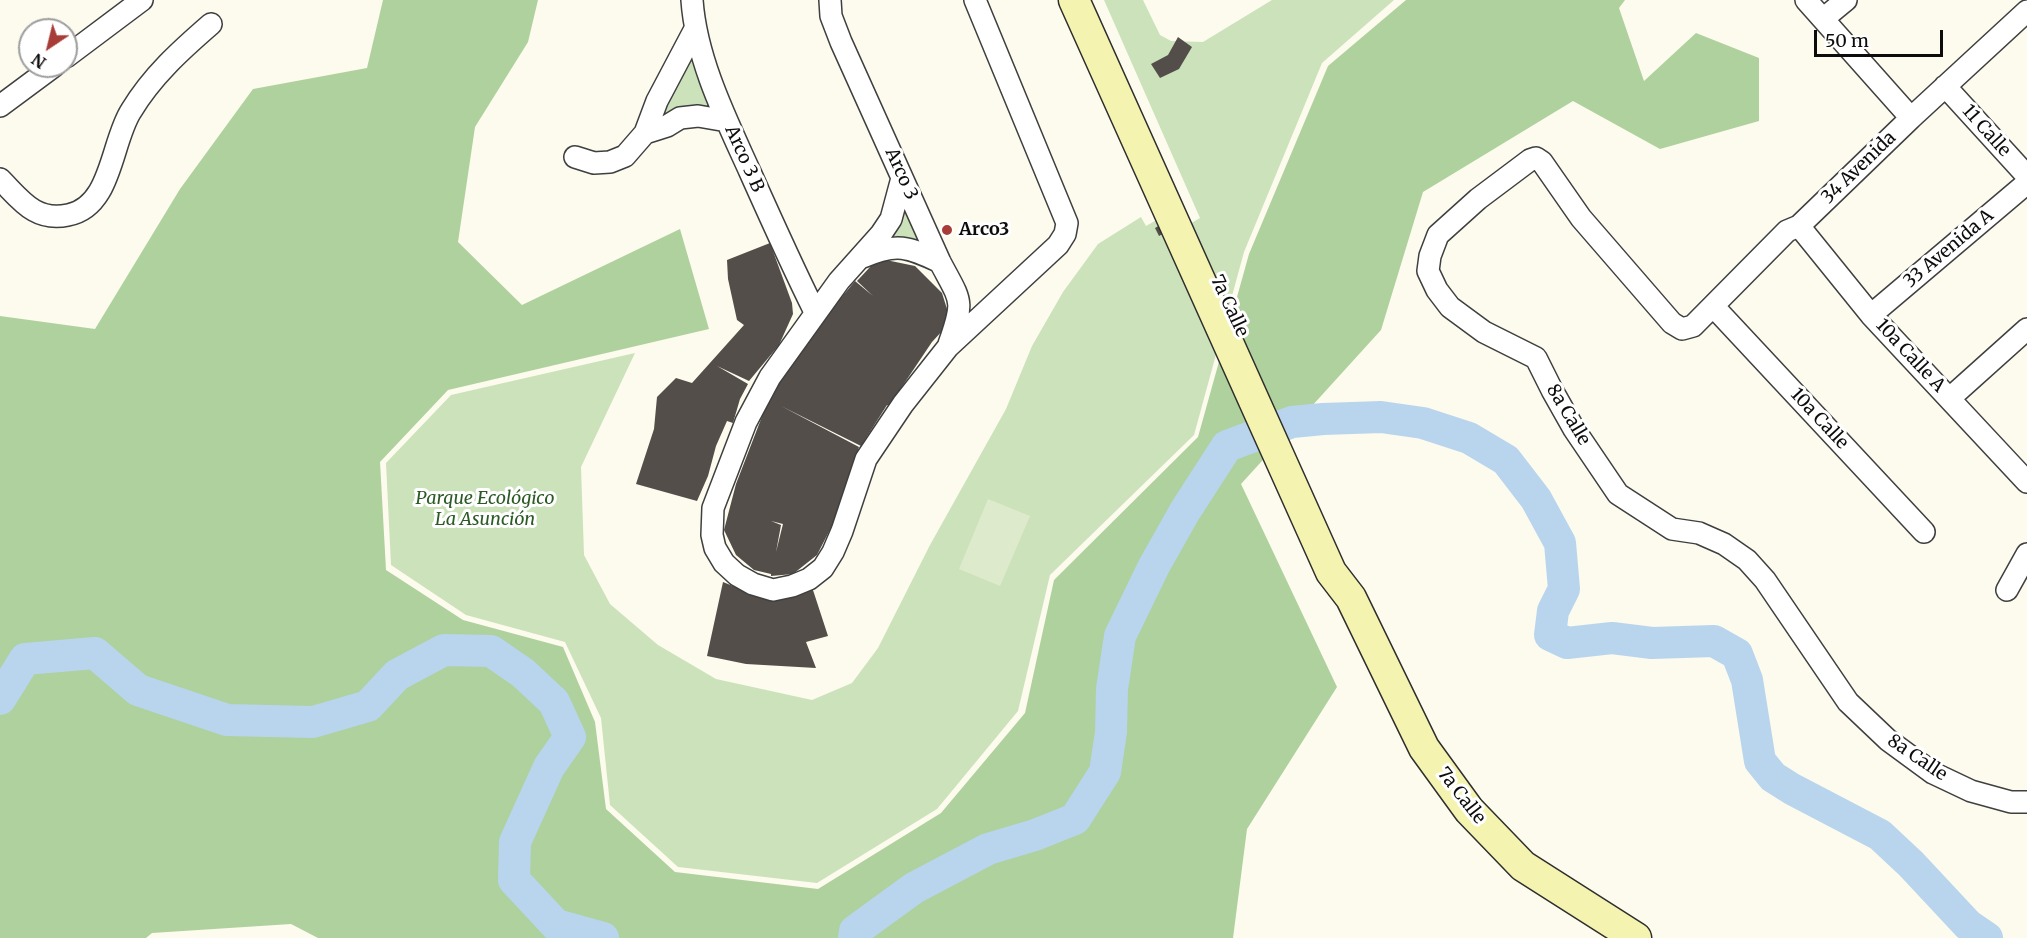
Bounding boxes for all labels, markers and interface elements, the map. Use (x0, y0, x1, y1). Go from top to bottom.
north arrow (18, 18, 78, 78)
scale bar (1817, 18, 1946, 56)
text: 50 m (1825, 29, 1869, 52)
text: N (28, 49, 50, 73)
street label: 11 Calle (1957, 101, 2015, 161)
street label: Arco 3 B (720, 122, 768, 196)
street label: 34 Avenida (1817, 127, 1901, 209)
street label: Arco 3 (880, 145, 922, 203)
street label: 33 Avenida A (1900, 205, 1998, 293)
place label: Arco3 (959, 219, 1009, 241)
marker: Arco3 (940, 223, 954, 237)
street label: 7a Calle (1205, 272, 1253, 340)
street label: 10a Calle A (1871, 315, 1949, 397)
street label: 8a Calle (1541, 381, 1595, 449)
street label: 10a Calle (1786, 384, 1852, 454)
park label: Parque Ecológico La Asunción (416, 488, 554, 530)
street label: 8a Calle (1883, 730, 1951, 786)
street label: 7a Calle (1432, 763, 1490, 829)

